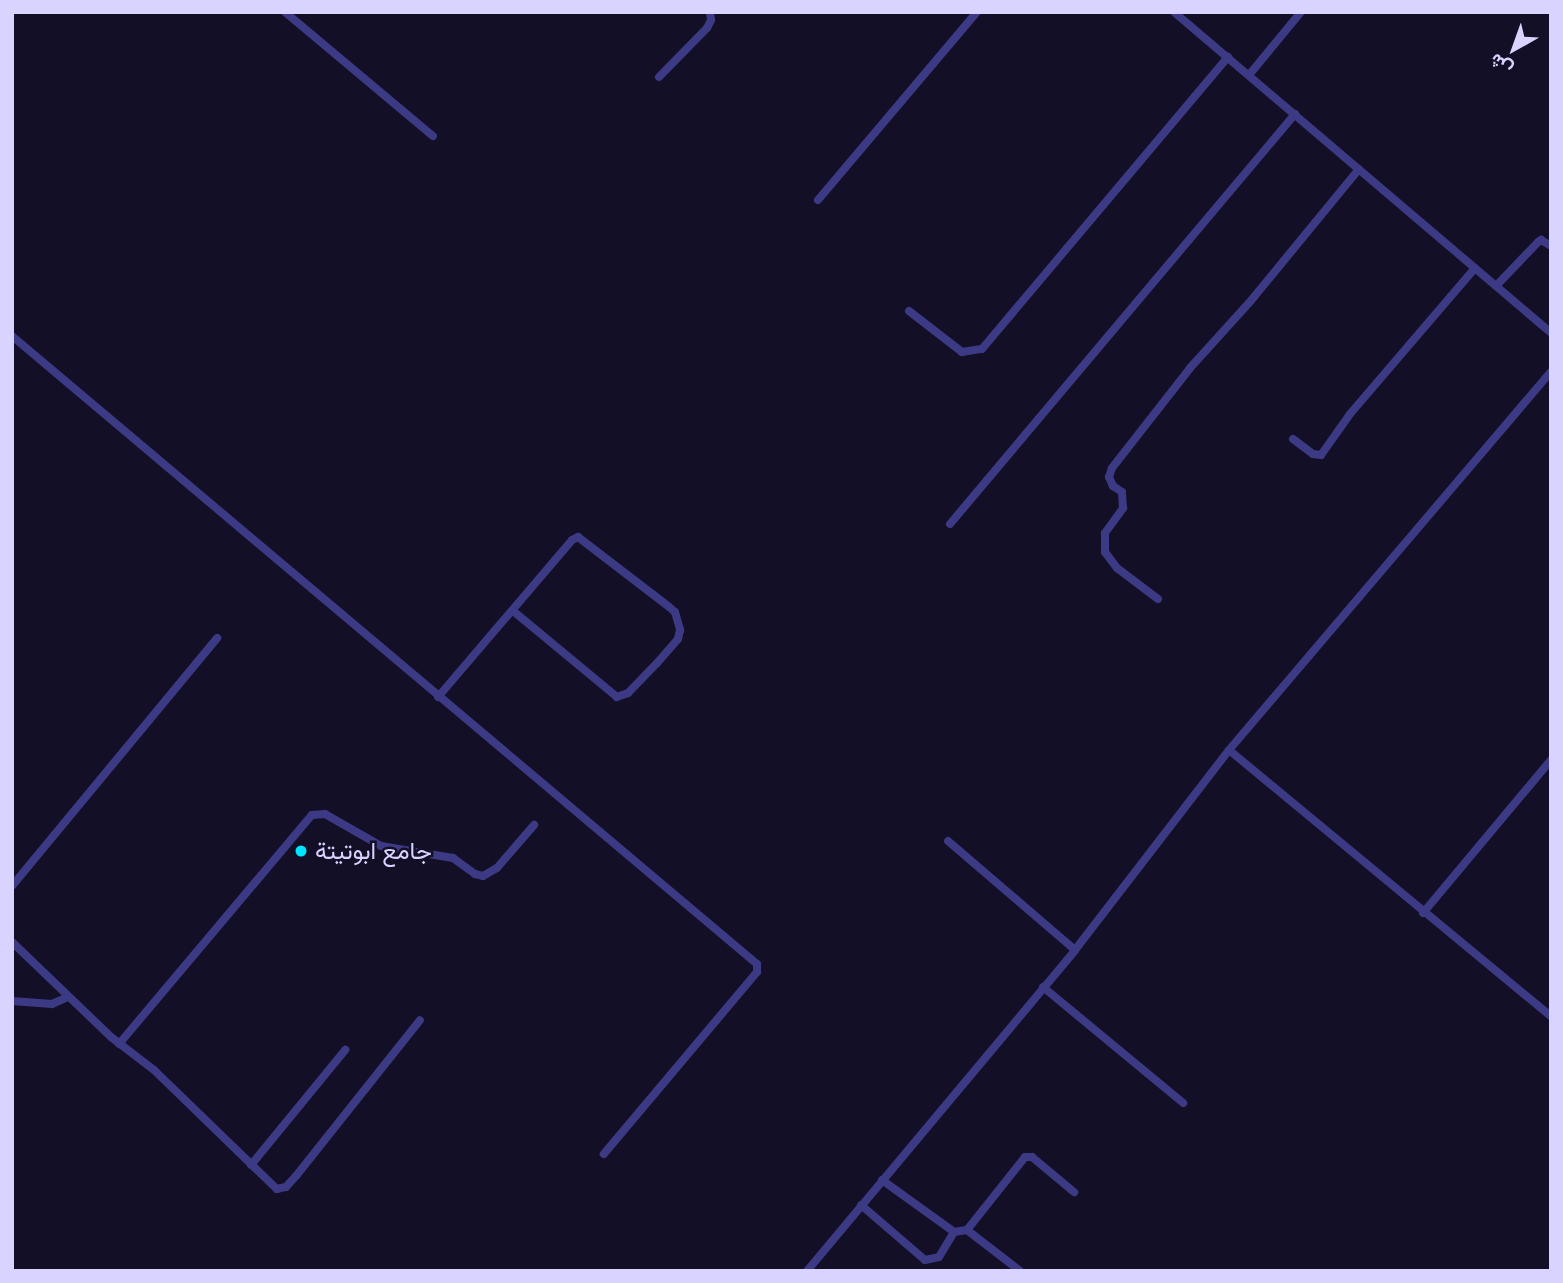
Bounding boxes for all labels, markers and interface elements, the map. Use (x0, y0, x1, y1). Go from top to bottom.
north arrow (1479, 14, 1549, 84)
text: ش (1484, 49, 1517, 82)
place label: جامع ابوتيتة (315, 837, 432, 865)
marker: جامع ابوتيتة (293, 843, 309, 859)

